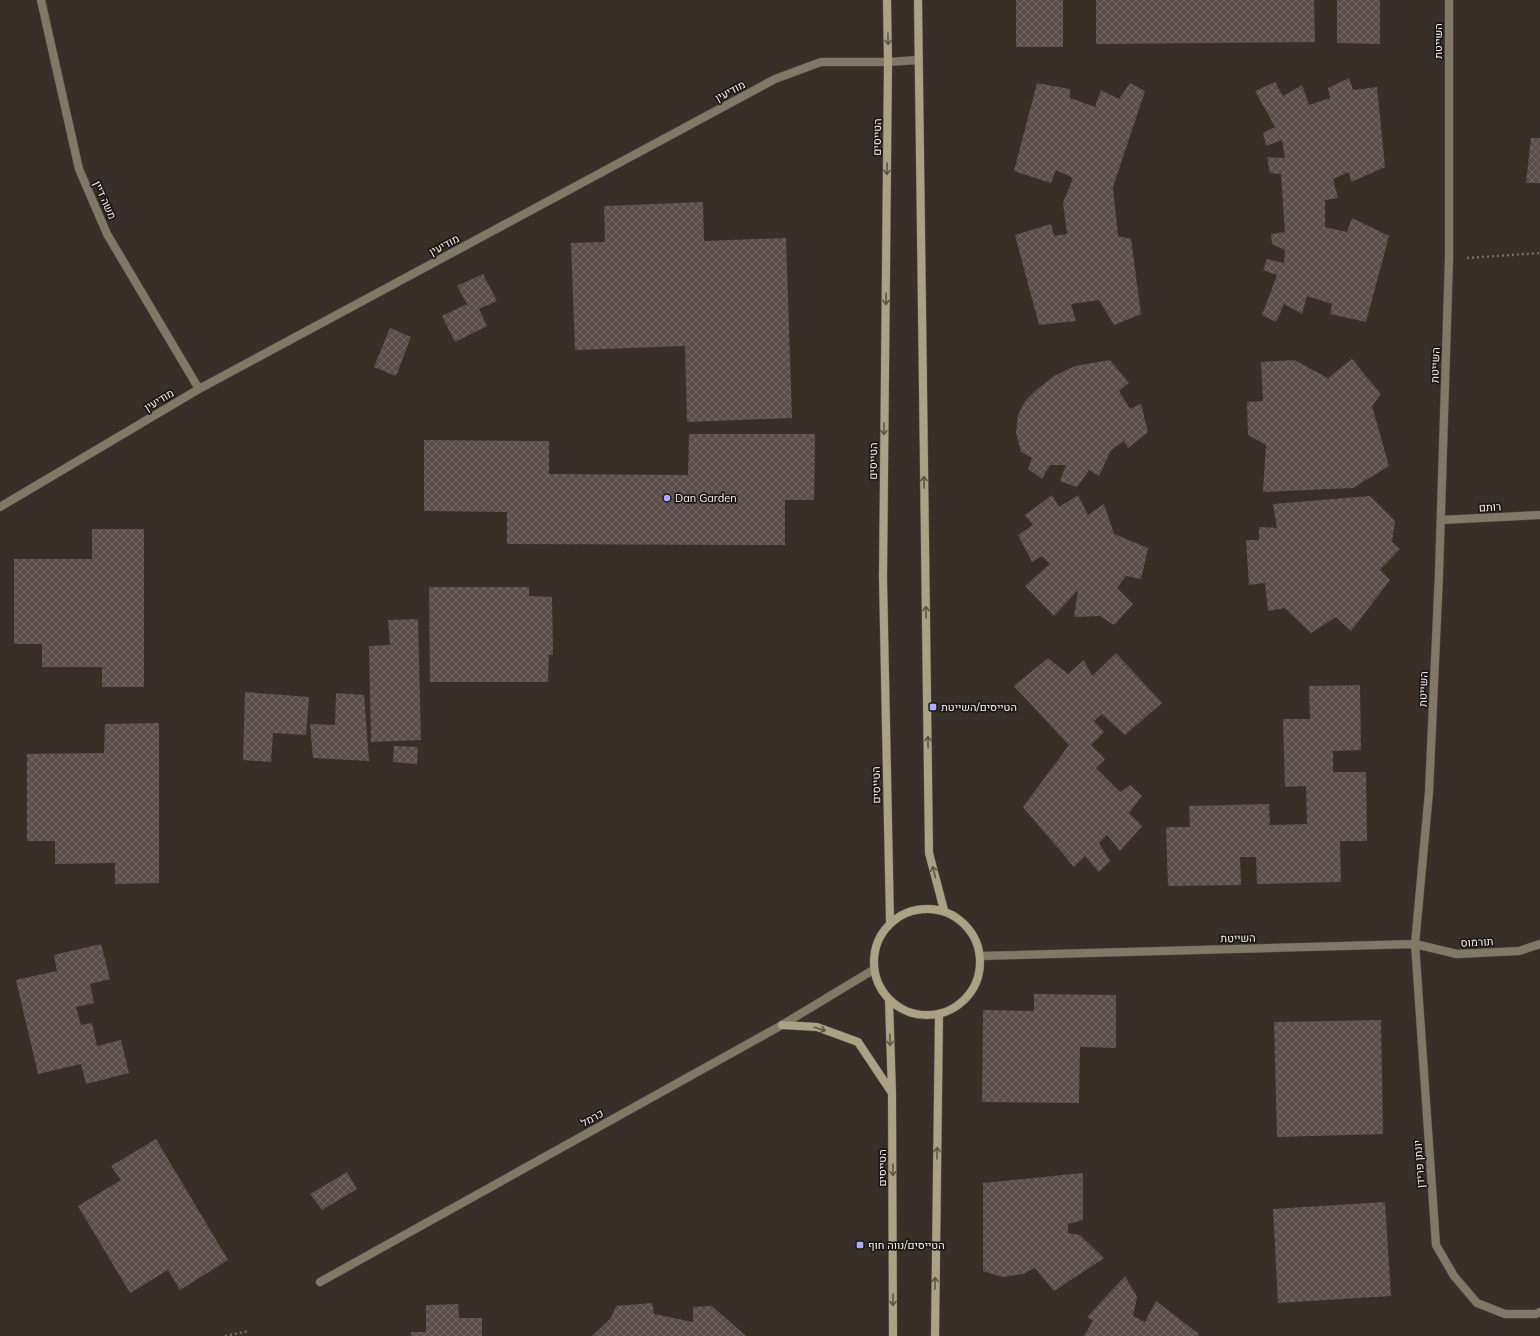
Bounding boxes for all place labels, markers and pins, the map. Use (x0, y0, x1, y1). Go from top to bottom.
place label: Dan Garden (675, 491, 737, 505)
marker: Dan Garden (662, 493, 672, 503)
place label: הטייסים/השייטת (941, 700, 1017, 714)
marker: הטייסים/השייטת (928, 702, 938, 712)
place label: הטייסים/נווה חוף (868, 1238, 945, 1252)
marker: הטייסים/נווה חוף (855, 1240, 865, 1250)

